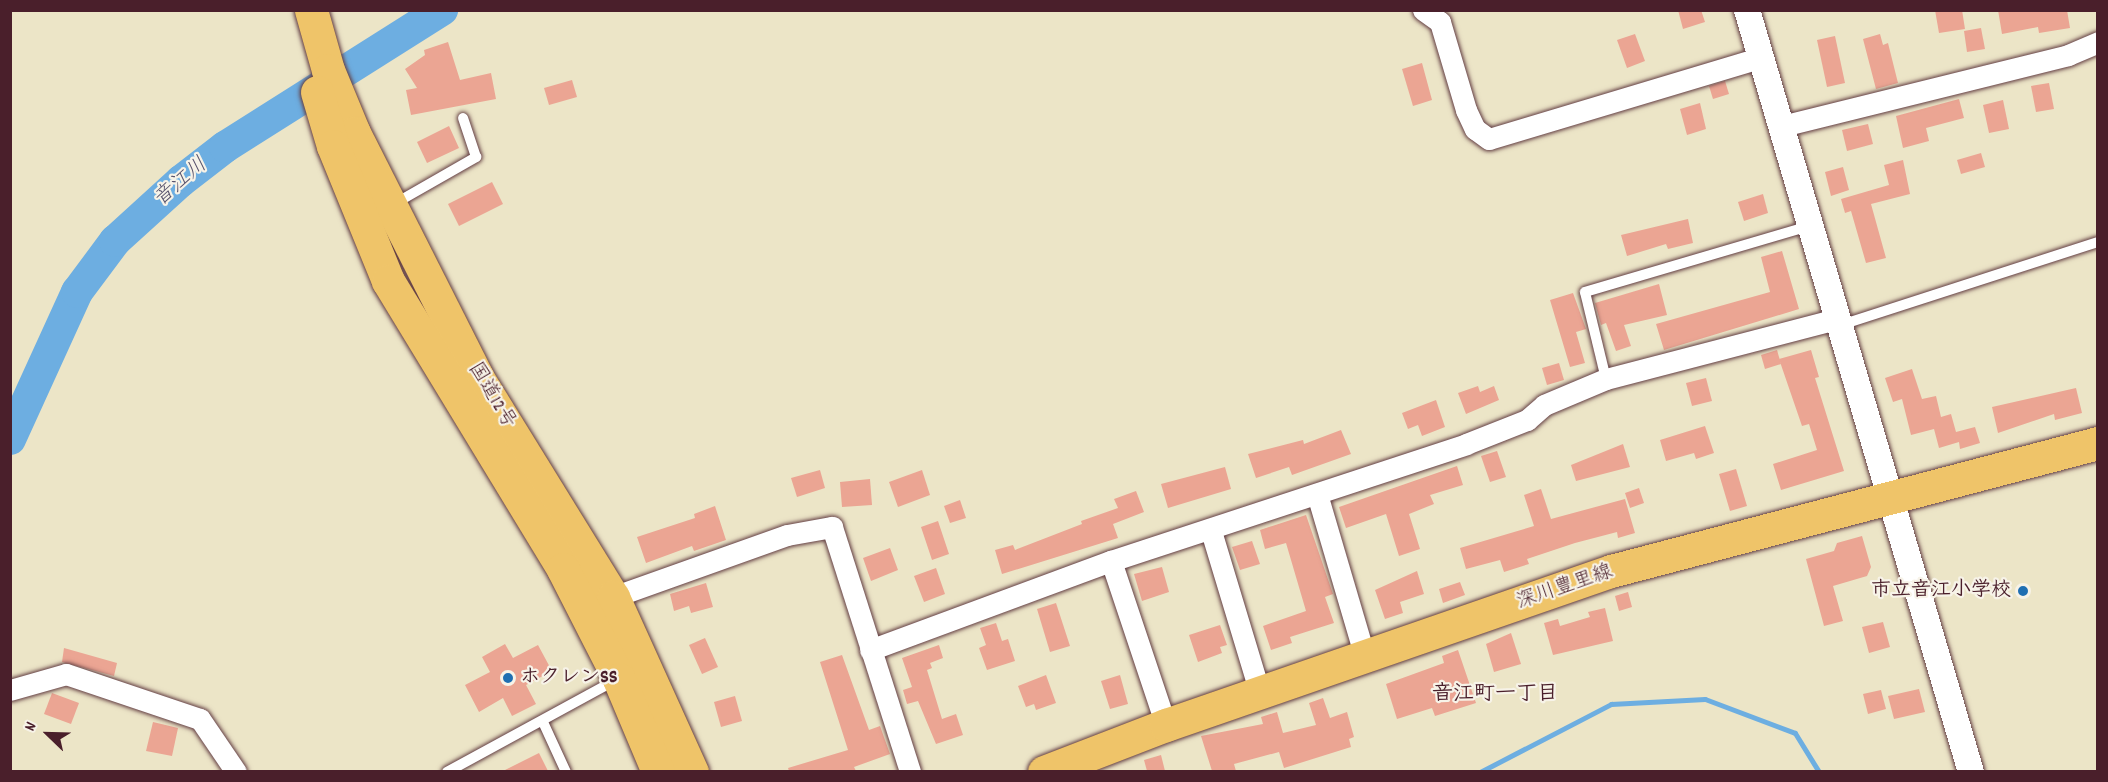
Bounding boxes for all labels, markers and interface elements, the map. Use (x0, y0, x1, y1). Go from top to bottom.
water label: 音江川 (149, 153, 213, 213)
street label: 国道12号 (462, 358, 520, 434)
street label: 深川豊里線 (1514, 560, 1616, 616)
place label: 市立音江小学校 (1871, 579, 2011, 603)
marker: 市立音江小学校 (2016, 584, 2030, 598)
place label: ホクレンSS (520, 666, 618, 690)
marker: ホクレンSS (501, 671, 515, 685)
district label: 音江町一丁目 (1432, 682, 1558, 708)
north arrow (18, 704, 78, 764)
text: N (19, 719, 43, 735)

